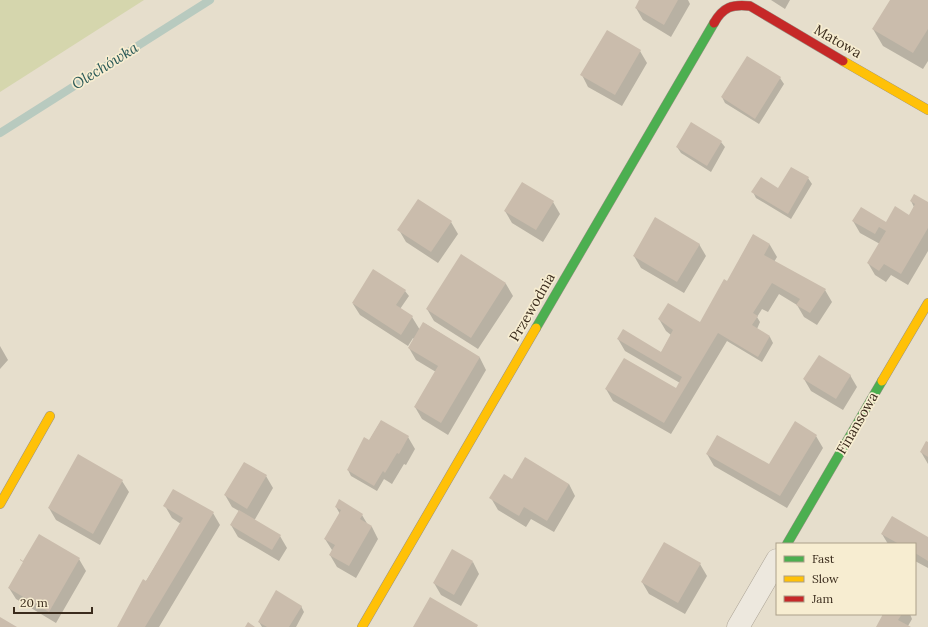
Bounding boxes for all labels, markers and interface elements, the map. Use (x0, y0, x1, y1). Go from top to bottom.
street label: Matowa (811, 20, 865, 62)
water label: Olechówka (68, 37, 142, 93)
street label: Przewodnia (505, 269, 559, 345)
street label: Finansowa (832, 389, 882, 457)
legend (776, 543, 916, 615)
text: Fast (812, 551, 835, 566)
text: Slow (812, 571, 839, 586)
scale bar (14, 589, 92, 615)
text: Jam (811, 591, 833, 606)
text: 20 m (20, 595, 48, 610)

